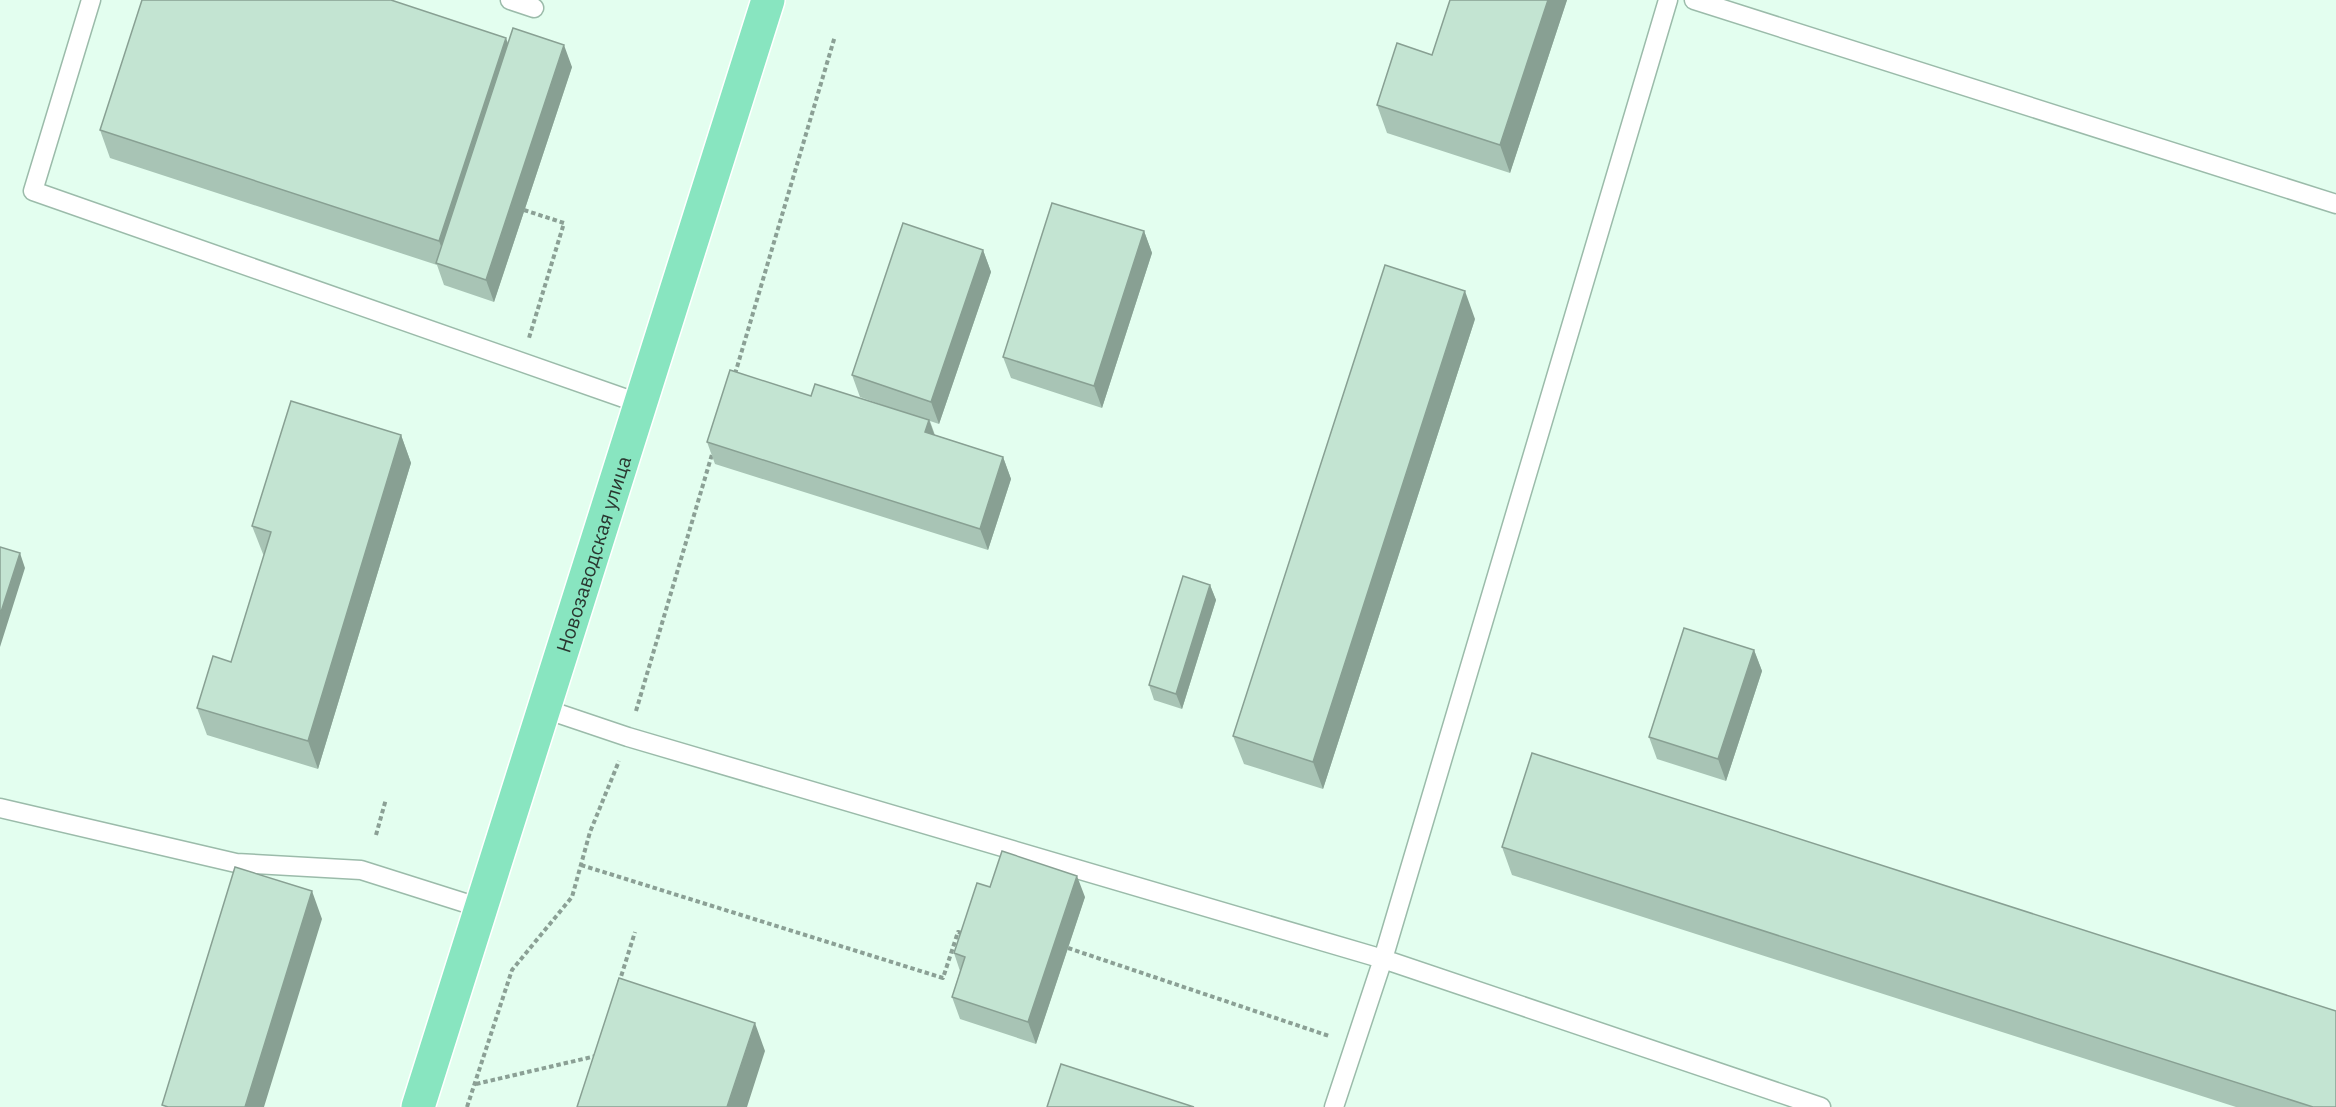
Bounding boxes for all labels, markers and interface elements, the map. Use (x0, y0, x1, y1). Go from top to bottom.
street label: Новозаводская улица (549, 452, 637, 656)

